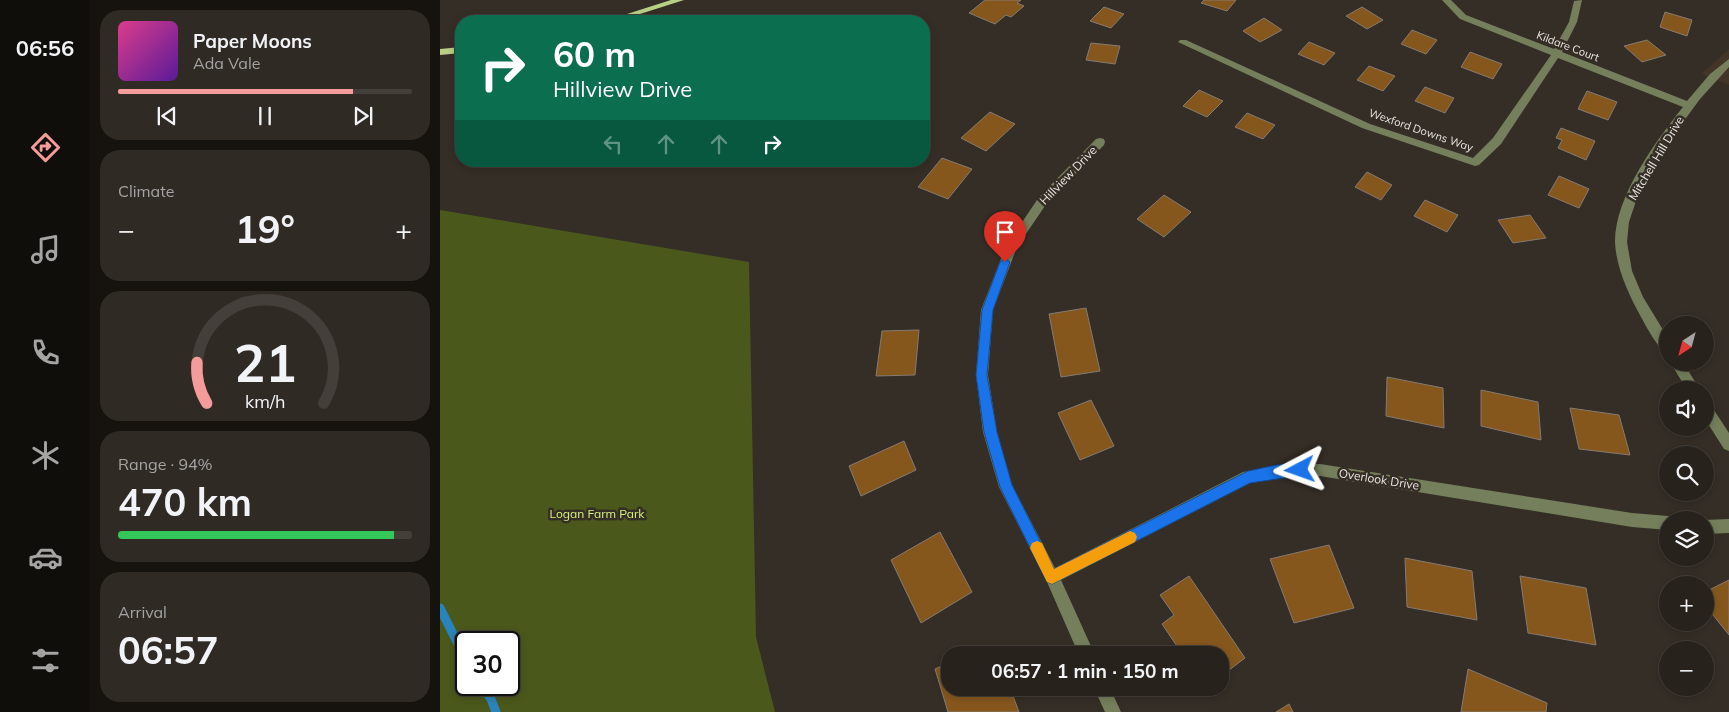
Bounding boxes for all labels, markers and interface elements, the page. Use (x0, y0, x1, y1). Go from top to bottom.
street label: Kildare Court (1535, 28, 1601, 64)
text: Paper Moons (193, 29, 312, 53)
text: 60 m (553, 32, 636, 76)
text: 06:56 (16, 34, 74, 62)
icon: right (470, 35, 535, 100)
text: Ada Vale (193, 53, 260, 73)
text: Hillview Drive (553, 75, 692, 103)
icon: previous (153, 102, 181, 130)
icon: pause (251, 102, 279, 130)
icon: next (349, 102, 377, 130)
street label: Wexford Downs Way (1367, 106, 1475, 154)
street label: Mitchell Hill Drive (1625, 113, 1687, 203)
icon: directions (28, 130, 63, 165)
icon: left (599, 130, 627, 158)
icon: ahead (652, 130, 680, 158)
icon: ahead (705, 130, 733, 158)
icon: right (758, 130, 786, 158)
street label: Hillview Drive (1036, 142, 1100, 208)
text: Climate (118, 181, 174, 201)
text: 19° (235, 205, 295, 253)
pin (984, 211, 1026, 262)
text: − (118, 212, 135, 247)
text: + (395, 212, 412, 247)
icon: arrive (991, 218, 1019, 246)
icon: music (28, 232, 63, 267)
north arrow (1659, 316, 1714, 371)
map controls (1659, 316, 1714, 696)
text: 21 (234, 330, 296, 395)
icon: phone (28, 335, 63, 370)
button: sound (1659, 381, 1714, 436)
text: km/h (245, 390, 285, 412)
icon: climate (28, 438, 63, 473)
position arrow (1273, 443, 1325, 495)
button: search (1659, 446, 1714, 501)
text: Range · 94% (118, 454, 213, 474)
street label: Overlook Drive (1338, 465, 1420, 493)
text: 470 km (118, 478, 252, 526)
park label: Logan Farm Park (550, 506, 645, 521)
button: layers (1659, 511, 1714, 566)
icon: car (28, 540, 63, 575)
button: + (1659, 576, 1714, 631)
text: Arrival (118, 602, 167, 622)
text: 06:57 (118, 626, 219, 674)
speed limit sign: 30 (455, 631, 520, 696)
button: − (1659, 641, 1714, 696)
icon: filters (28, 643, 63, 678)
text: 06:57 · 1 min · 150 m (991, 659, 1179, 683)

